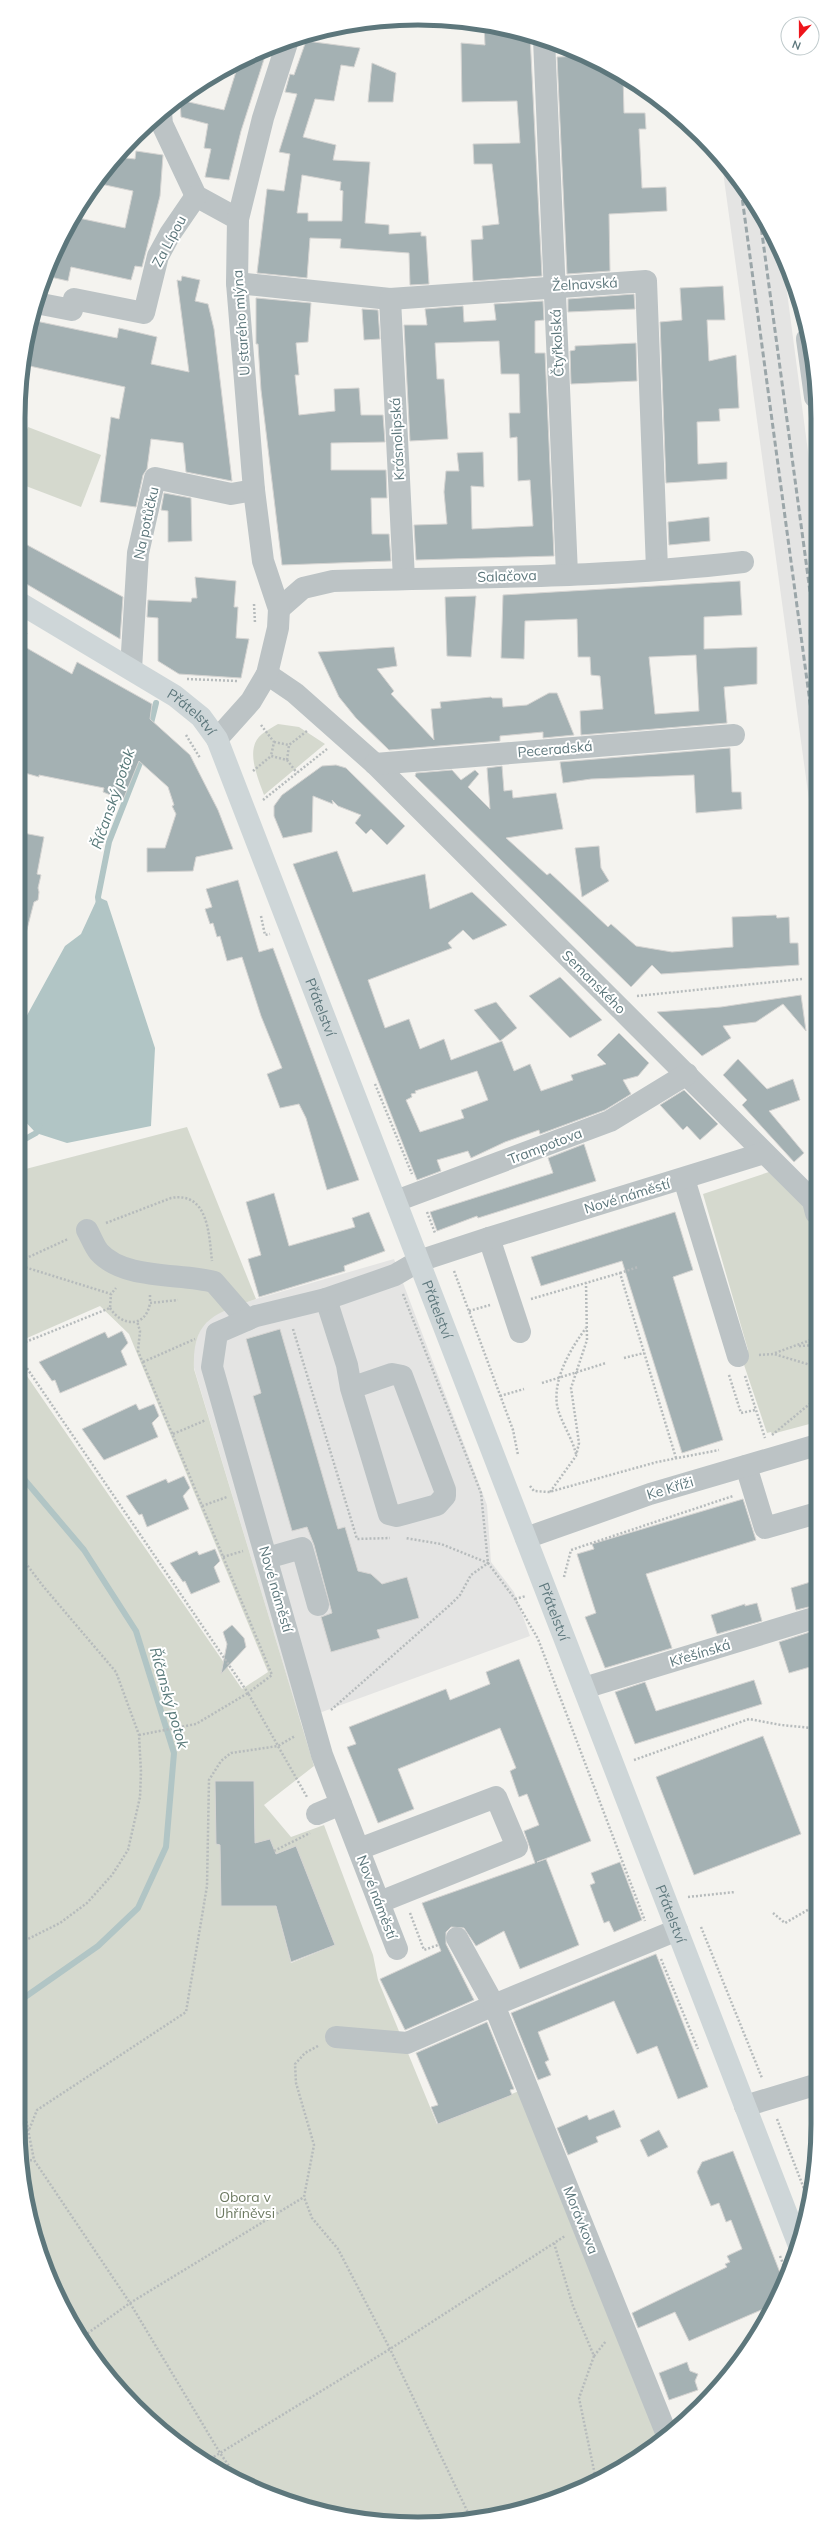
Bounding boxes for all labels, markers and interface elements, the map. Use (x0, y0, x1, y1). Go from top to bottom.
north arrow (780, 16, 820, 56)
text: N (790, 37, 803, 53)
street label: Za Lípou (148, 212, 190, 270)
street label: U starého mlýna (228, 269, 254, 377)
street label: Želnavská (552, 273, 618, 295)
street label: Čtyřkolská (546, 309, 568, 377)
street label: Krásnolipská (386, 397, 408, 481)
street label: Na potůčku (129, 485, 163, 561)
street label: Salačova (477, 566, 537, 586)
street label: Přátelství (164, 684, 220, 739)
street label: Peceradská (517, 737, 593, 761)
water label: Říčanský potok (86, 745, 139, 852)
street label: Semanského (558, 946, 630, 1018)
street label: Přátelství (301, 975, 340, 1039)
street label: Trampotova (505, 1124, 585, 1168)
street label: Nové náměstí (582, 1174, 673, 1218)
street label: Přátelství (418, 1278, 457, 1342)
street label: Ke Kříži (644, 1472, 696, 1504)
street label: Nové náměstí (255, 1544, 297, 1635)
street label: Přátelství (535, 1580, 574, 1644)
street label: Křešínská (667, 1635, 733, 1671)
water label: Říčanský potok (146, 1645, 193, 1752)
street label: Nové náměstí (353, 1852, 402, 1942)
street label: Přátelství (651, 1882, 690, 1946)
street label: Morávkova (559, 2183, 603, 2257)
park label: Obora v Uhříněvsi (215, 2188, 275, 2222)

